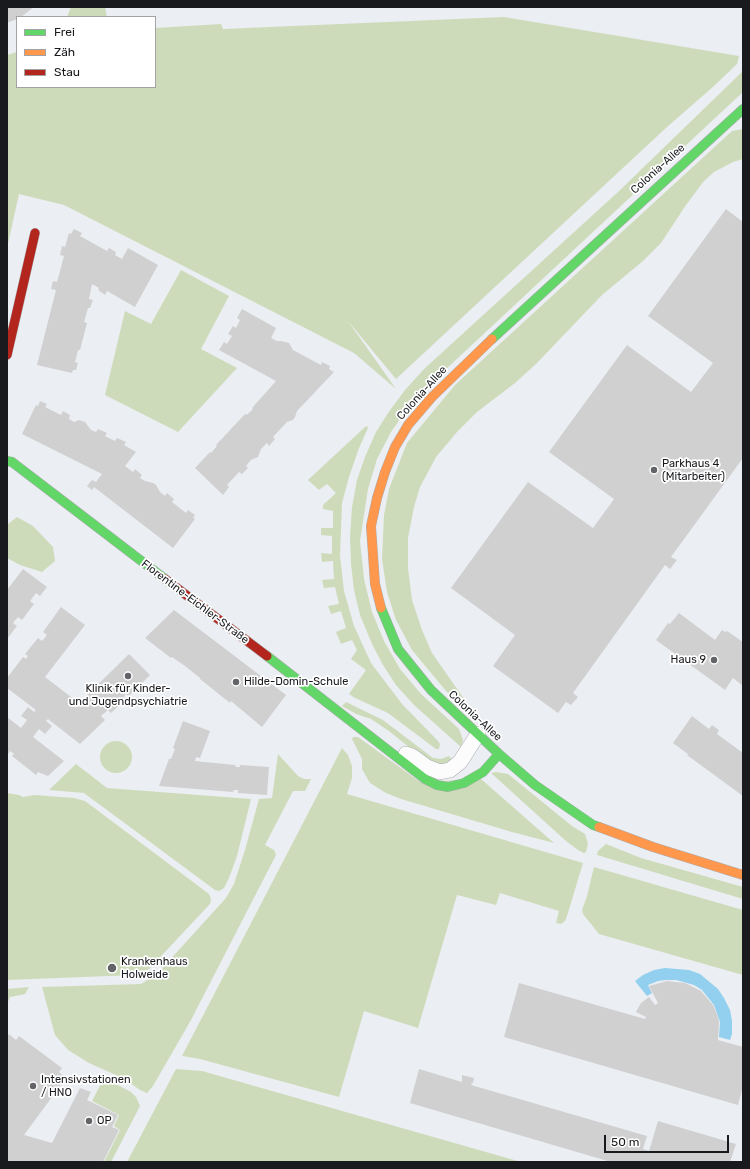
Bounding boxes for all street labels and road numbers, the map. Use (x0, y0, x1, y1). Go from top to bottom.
street label: Colonia-Allee (628, 141, 688, 197)
street label: Colonia-Allee (394, 363, 450, 423)
street label: Florentine-Eichler-Straße (139, 557, 251, 647)
street label: Colonia-Allee (446, 688, 504, 744)

